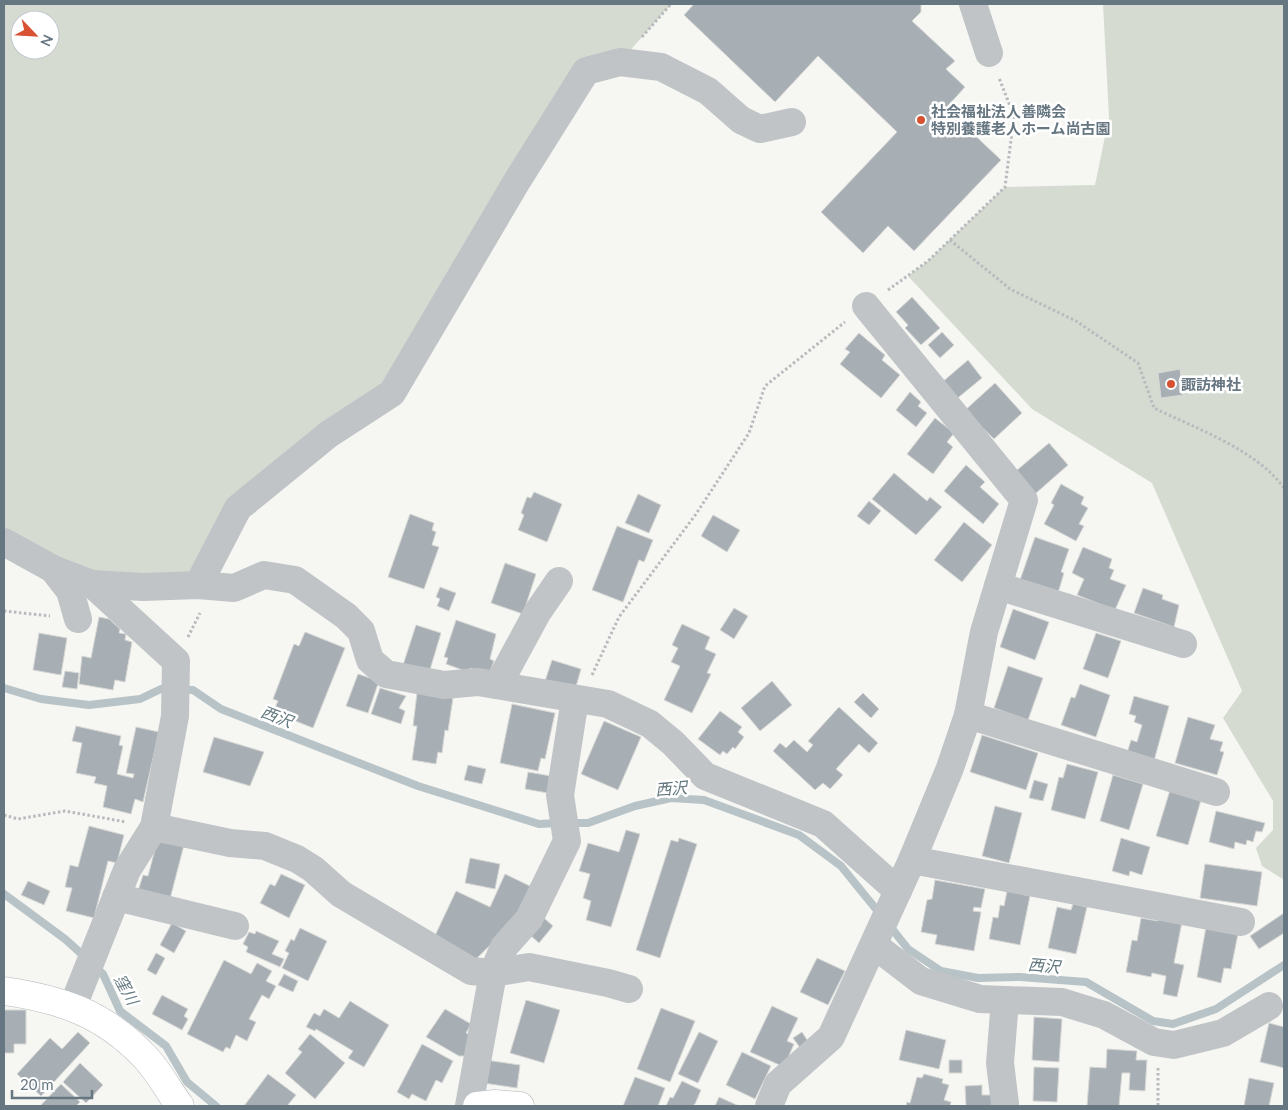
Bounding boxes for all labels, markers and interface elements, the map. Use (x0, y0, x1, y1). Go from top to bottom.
north arrow (10, 10, 60, 60)
text: N (37, 32, 57, 49)
place label: 社会福祉法人善隣会 特別養護老人ホーム尚古園 (931, 102, 1111, 137)
marker: 社会福祉法人善隣会 特別養護老人ホーム尚古園 (915, 114, 927, 126)
place label: 諏訪神社 (1181, 375, 1241, 393)
marker: 諏訪神社 (1165, 378, 1177, 390)
water label: 西沢 (259, 701, 297, 731)
water label: 西沢 (654, 777, 690, 799)
water label: 西沢 (1027, 954, 1063, 976)
water label: 窪川 (111, 970, 144, 1009)
scale bar (12, 1068, 92, 1100)
text: 20 m (20, 1075, 54, 1093)

